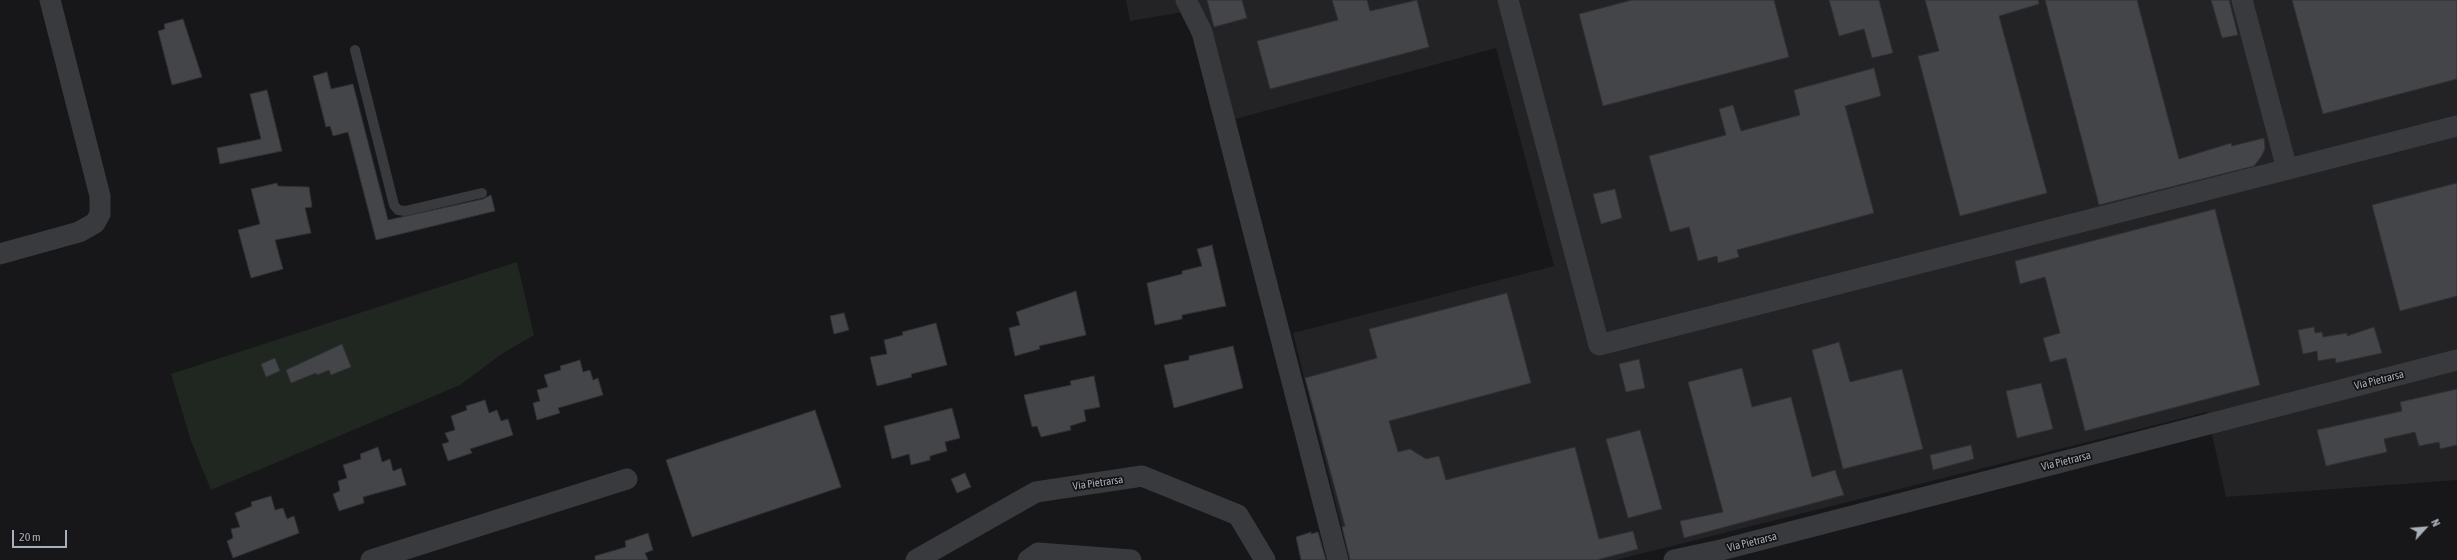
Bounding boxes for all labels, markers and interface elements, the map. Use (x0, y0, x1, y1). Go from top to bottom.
street label: Via Pietrarsa (2353, 367, 2405, 393)
street label: Via Pietrarsa (2040, 448, 2092, 474)
street label: Via Pietrarsa (1072, 473, 1124, 493)
north arrow (2405, 508, 2445, 548)
text: N (2429, 517, 2443, 528)
scale bar (14, 522, 69, 548)
street label: Via Pietrarsa (1726, 529, 1778, 555)
text: 20 m (19, 530, 41, 544)

